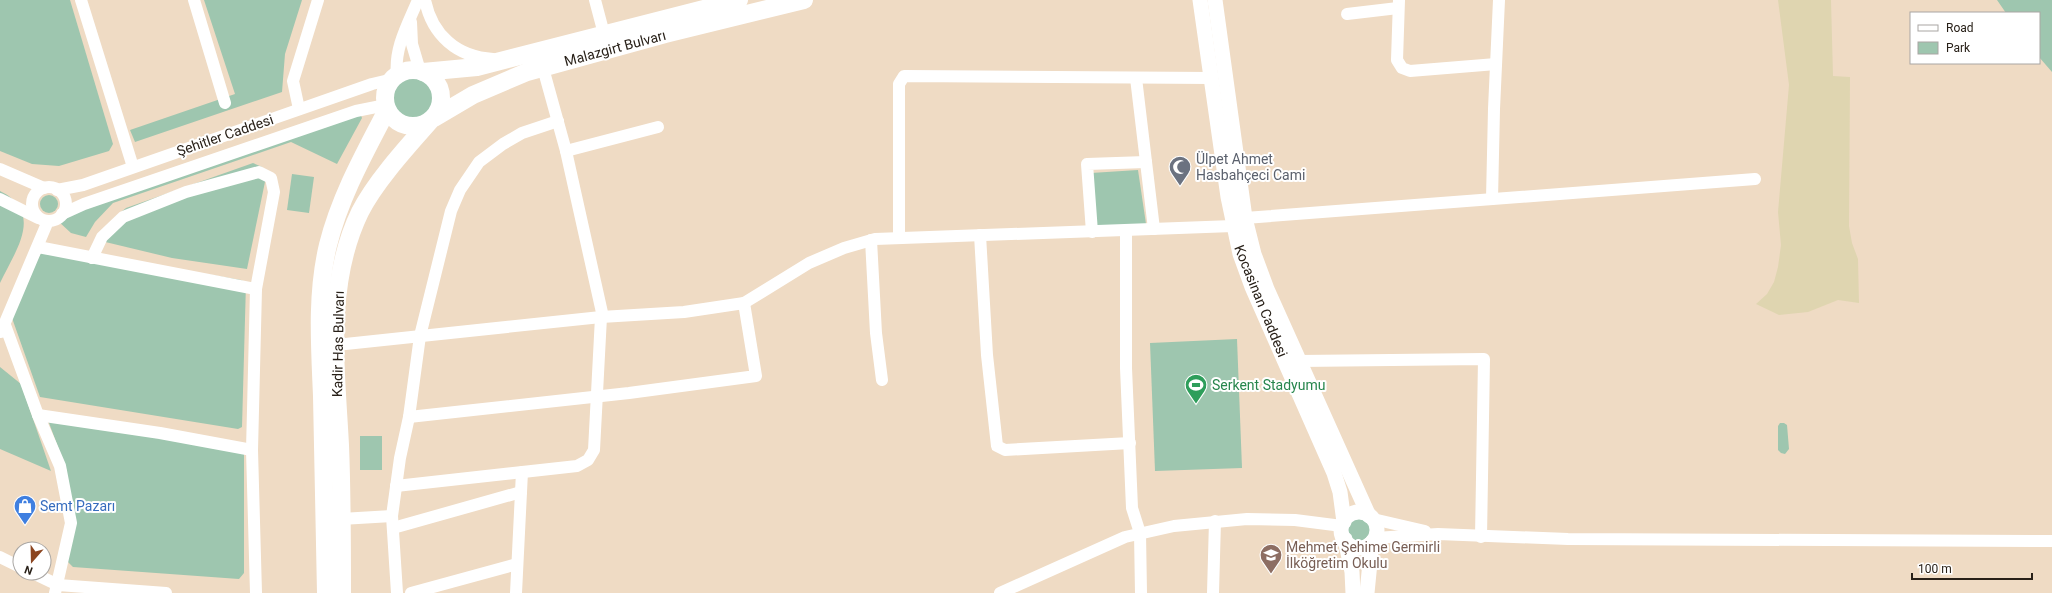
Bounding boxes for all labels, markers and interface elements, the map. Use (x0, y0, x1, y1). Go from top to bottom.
legend (1910, 12, 2040, 64)
text: Road (1946, 21, 1974, 35)
street label: Malazgirt Bulvarı (562, 27, 668, 69)
text: Park (1946, 41, 1971, 55)
street label: Şehitler Caddesi (175, 111, 275, 159)
place label: Ülpet Ahmet Hasbahçeci Cami (1196, 151, 1305, 183)
mosque icon: Ülpet Ahmet Hasbahçeci Cami (1167, 154, 1193, 187)
street label: Kocasinan Caddesi (1231, 243, 1291, 359)
street label: Kadir Has Bulvarı (329, 291, 347, 397)
sports icon: Serkent Stadyumu (1183, 372, 1209, 405)
place label: Serkent Stadyumu (1212, 377, 1325, 393)
shop icon: Semt Pazarı (12, 493, 38, 526)
place label: Semt Pazarı (40, 498, 115, 514)
place label: Mehmet Şehime Germirli İlköğretim Okulu (1286, 539, 1440, 571)
north arrow (12, 541, 52, 581)
school or university icon: Mehmet Şehime Germirli İlköğretim Okulu (1258, 542, 1284, 575)
scale bar (1912, 555, 2032, 581)
text: N (23, 562, 35, 577)
text: 100 m (1918, 562, 1952, 576)

